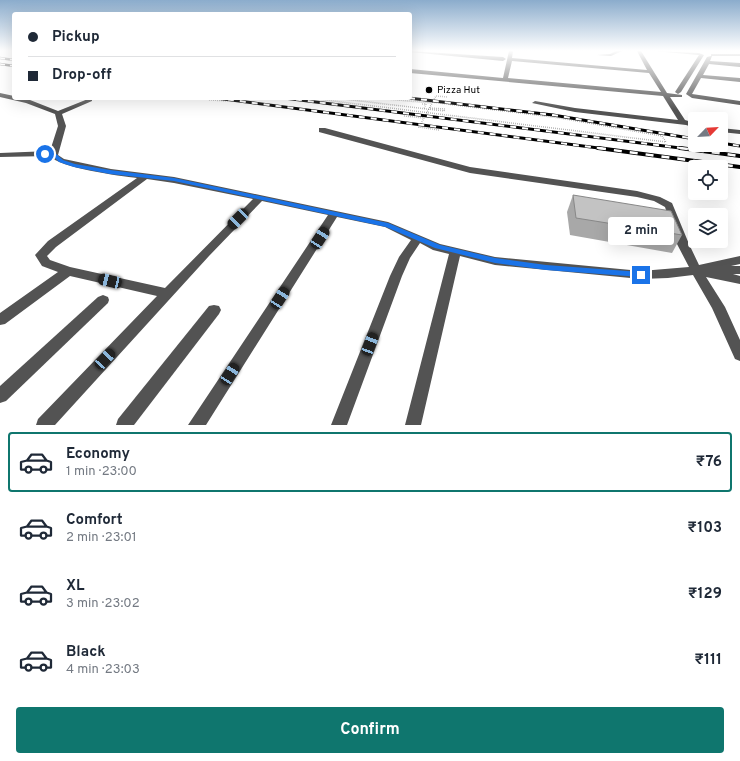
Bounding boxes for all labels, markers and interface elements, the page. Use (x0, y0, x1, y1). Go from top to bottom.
text: Pickup (52, 28, 100, 47)
text: Drop-off (52, 66, 112, 85)
place label: Pizza Hut (437, 84, 480, 97)
marker: Pizza Hut (424, 85, 434, 95)
north arrow (688, 112, 728, 152)
map controls (688, 112, 728, 248)
route start (36, 145, 54, 163)
button: locate (688, 160, 728, 200)
car (225, 206, 251, 232)
button: layers (688, 208, 728, 248)
callout: 2 min (608, 217, 674, 245)
text: 2 min (624, 223, 658, 239)
car (308, 225, 332, 251)
route end (632, 266, 650, 284)
car (97, 272, 123, 290)
car (268, 285, 292, 311)
car (360, 331, 380, 357)
car (92, 346, 118, 372)
car (218, 361, 242, 387)
icon: car (18, 444, 54, 480)
text: Economy (66, 445, 130, 464)
text: ₹76 (696, 453, 722, 472)
text: 1 min · 23:00 (66, 464, 137, 480)
icon: car (18, 510, 54, 546)
text: Comfort (66, 511, 123, 530)
text: ₹103 (687, 519, 722, 538)
text: 2 min · 23:01 (66, 530, 137, 546)
icon: car (18, 576, 54, 612)
text: XL (66, 577, 84, 596)
text: ₹129 (688, 585, 722, 604)
text: 3 min · 23:02 (66, 596, 140, 612)
icon: car (18, 642, 54, 678)
text: Black (66, 643, 106, 662)
text: ₹111 (694, 651, 722, 670)
text: 4 min · 23:03 (66, 662, 140, 678)
button: Confirm (16, 707, 724, 753)

